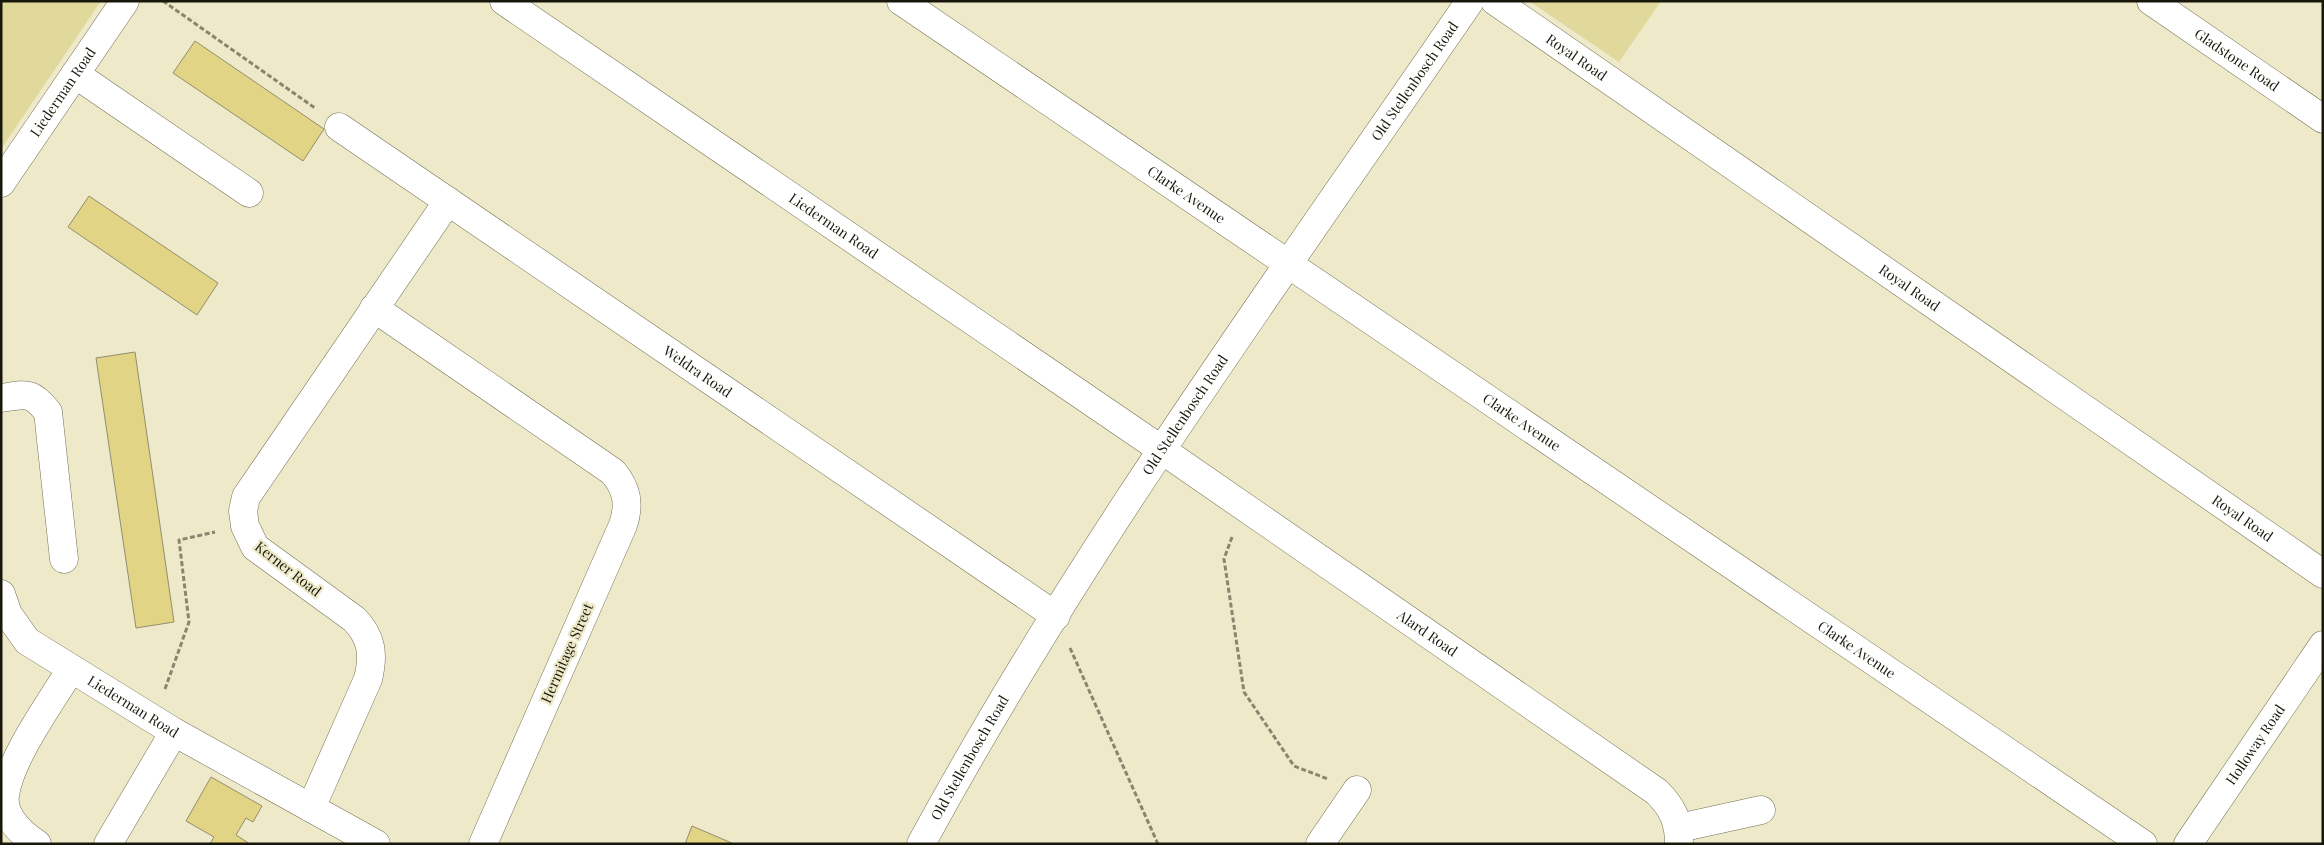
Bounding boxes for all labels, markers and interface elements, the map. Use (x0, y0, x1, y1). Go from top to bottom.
street label: Old Stellenbosch Road (1366, 18, 1462, 144)
street label: Gladstone Road (2191, 24, 2283, 95)
street label: Royal Road (1543, 29, 1611, 85)
street label: Liederman Road (25, 43, 100, 140)
street label: Clarke Avenue (1144, 161, 1229, 228)
street label: Liederman Road (786, 188, 882, 263)
street label: Royal Road (1876, 260, 1944, 315)
street label: Weldra Road (659, 340, 736, 401)
street label: Old Stellenbosch Road (1138, 351, 1232, 479)
street label: Clarke Avenue (1479, 389, 1565, 455)
street label: Royal Road (2209, 490, 2277, 546)
street label: Kerner Road (251, 537, 325, 600)
street label: Hermitage Street (536, 599, 598, 706)
street label: Alard Road (1393, 605, 1461, 660)
street label: Clarke Avenue (1814, 616, 1900, 682)
street label: Liederman Road (84, 671, 183, 742)
street label: Old Stellenbosch Road (926, 692, 1013, 823)
street label: Holloway Road (2221, 701, 2289, 788)

